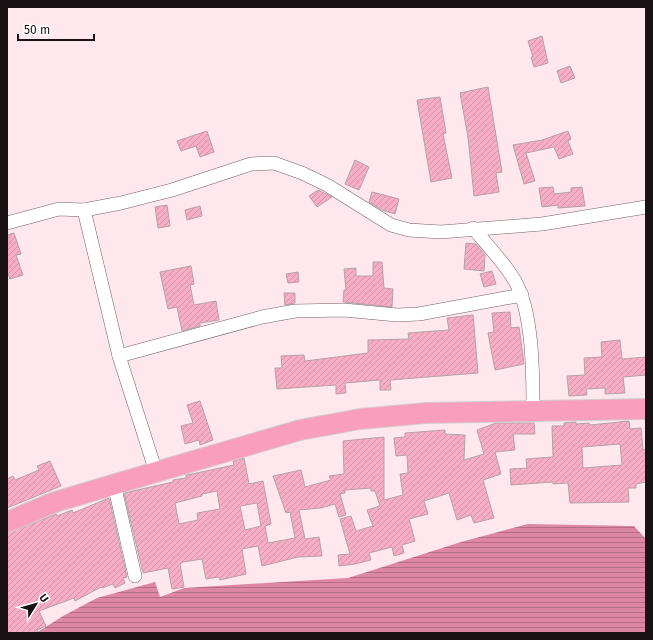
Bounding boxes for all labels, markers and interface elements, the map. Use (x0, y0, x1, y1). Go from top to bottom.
scale bar (18, 16, 94, 42)
text: 50 m (24, 23, 50, 37)
north arrow (16, 584, 56, 624)
text: U (36, 592, 51, 605)

